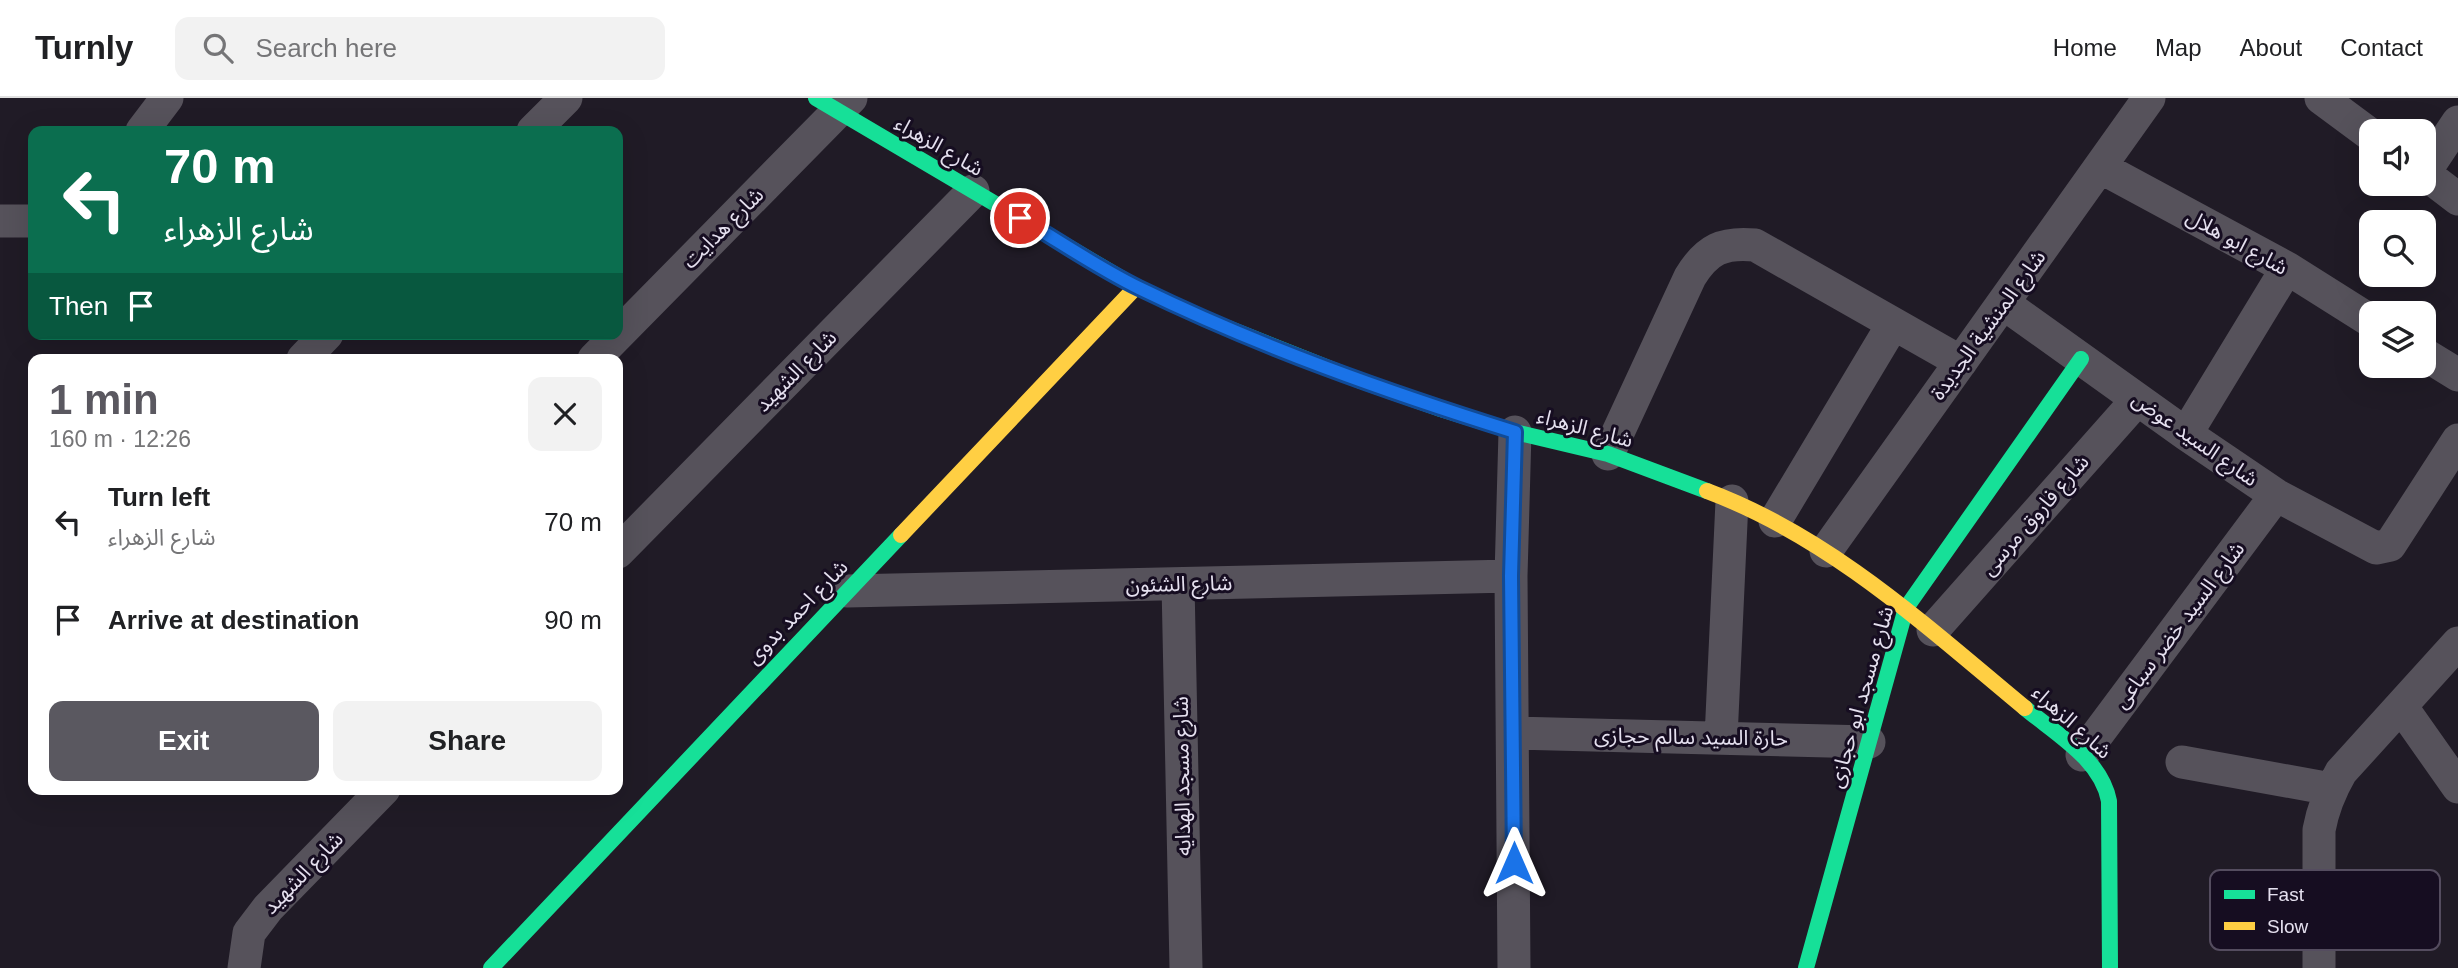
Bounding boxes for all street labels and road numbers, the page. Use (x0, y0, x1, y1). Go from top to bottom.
street label: شارع الزهراء (889, 111, 988, 184)
street label: شارع هدايت (678, 183, 770, 275)
street label: شارع ابو هلال (2181, 204, 2292, 282)
street label: شارع المنشية الجديدة (1926, 245, 2053, 406)
street label: شارع الشهيد (750, 325, 844, 419)
street label: شارع السيد عوض (2126, 387, 2262, 494)
street label: شارع الزهراء (1534, 404, 1636, 455)
street label: شارع فاروق مرسى (1976, 450, 2096, 582)
street label: شارع السيد خضر سباعى (2109, 537, 2252, 715)
street label: شارع احمد بدوى (741, 555, 855, 671)
street label: شارع الشئون (1126, 571, 1233, 600)
street label: شارع مسجد ابو حجازى (1824, 603, 1901, 791)
street label: شارع الزهراء (2025, 680, 2117, 766)
street label: شارع مسجد الهدايه (1169, 696, 1198, 856)
street label: حارة السيد سالم حجازى (1594, 723, 1788, 754)
street label: شارع الشهيد (258, 827, 350, 921)

